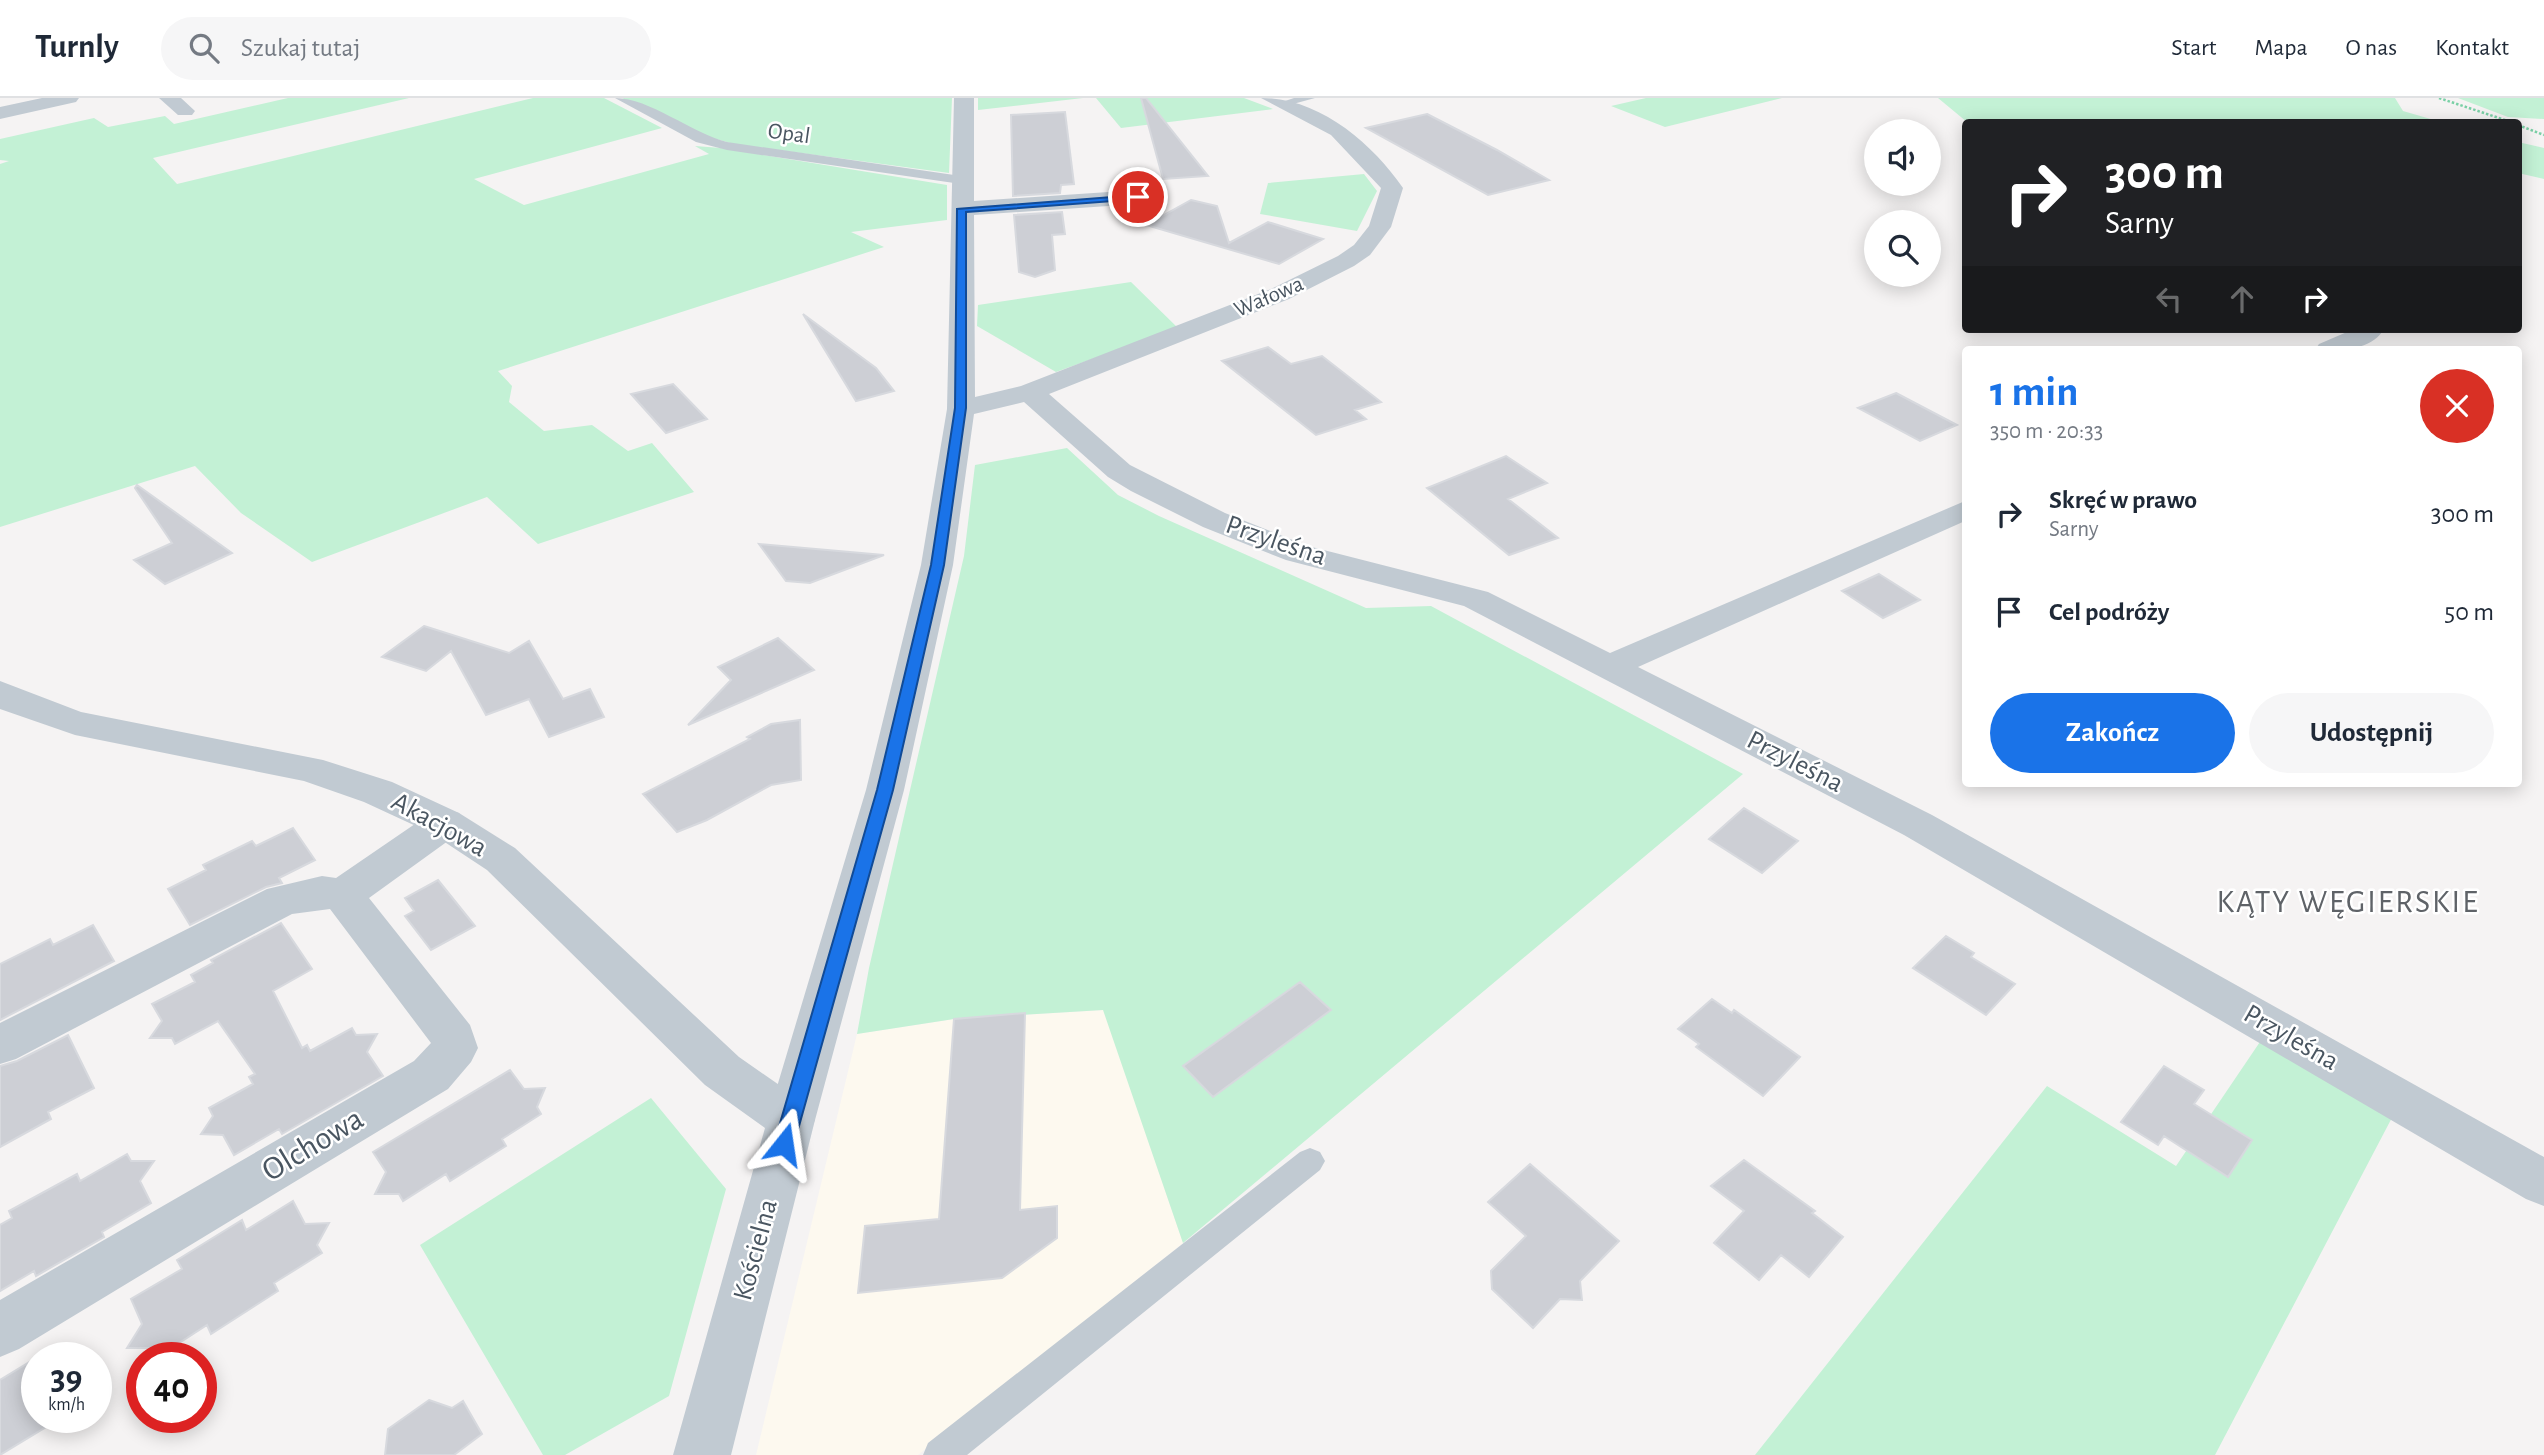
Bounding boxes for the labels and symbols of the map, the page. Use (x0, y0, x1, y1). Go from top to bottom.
street label: Opal (766, 120, 812, 148)
pin (1108, 167, 1168, 227)
street label: Wałowa (1231, 272, 1307, 322)
street label: Przyleśna (1222, 511, 1330, 571)
street label: Przyleśna (1742, 726, 1848, 798)
street label: Akacjowa (387, 787, 491, 863)
district label: KĄTY WĘGIERSKIE (2216, 886, 2480, 919)
street label: Przyleśna (2239, 1000, 2343, 1076)
street label: Olchowa (257, 1102, 369, 1188)
position arrow (747, 1107, 821, 1181)
street label: Kościelna (729, 1196, 783, 1304)
speed limit sign: 40 (126, 1342, 217, 1433)

